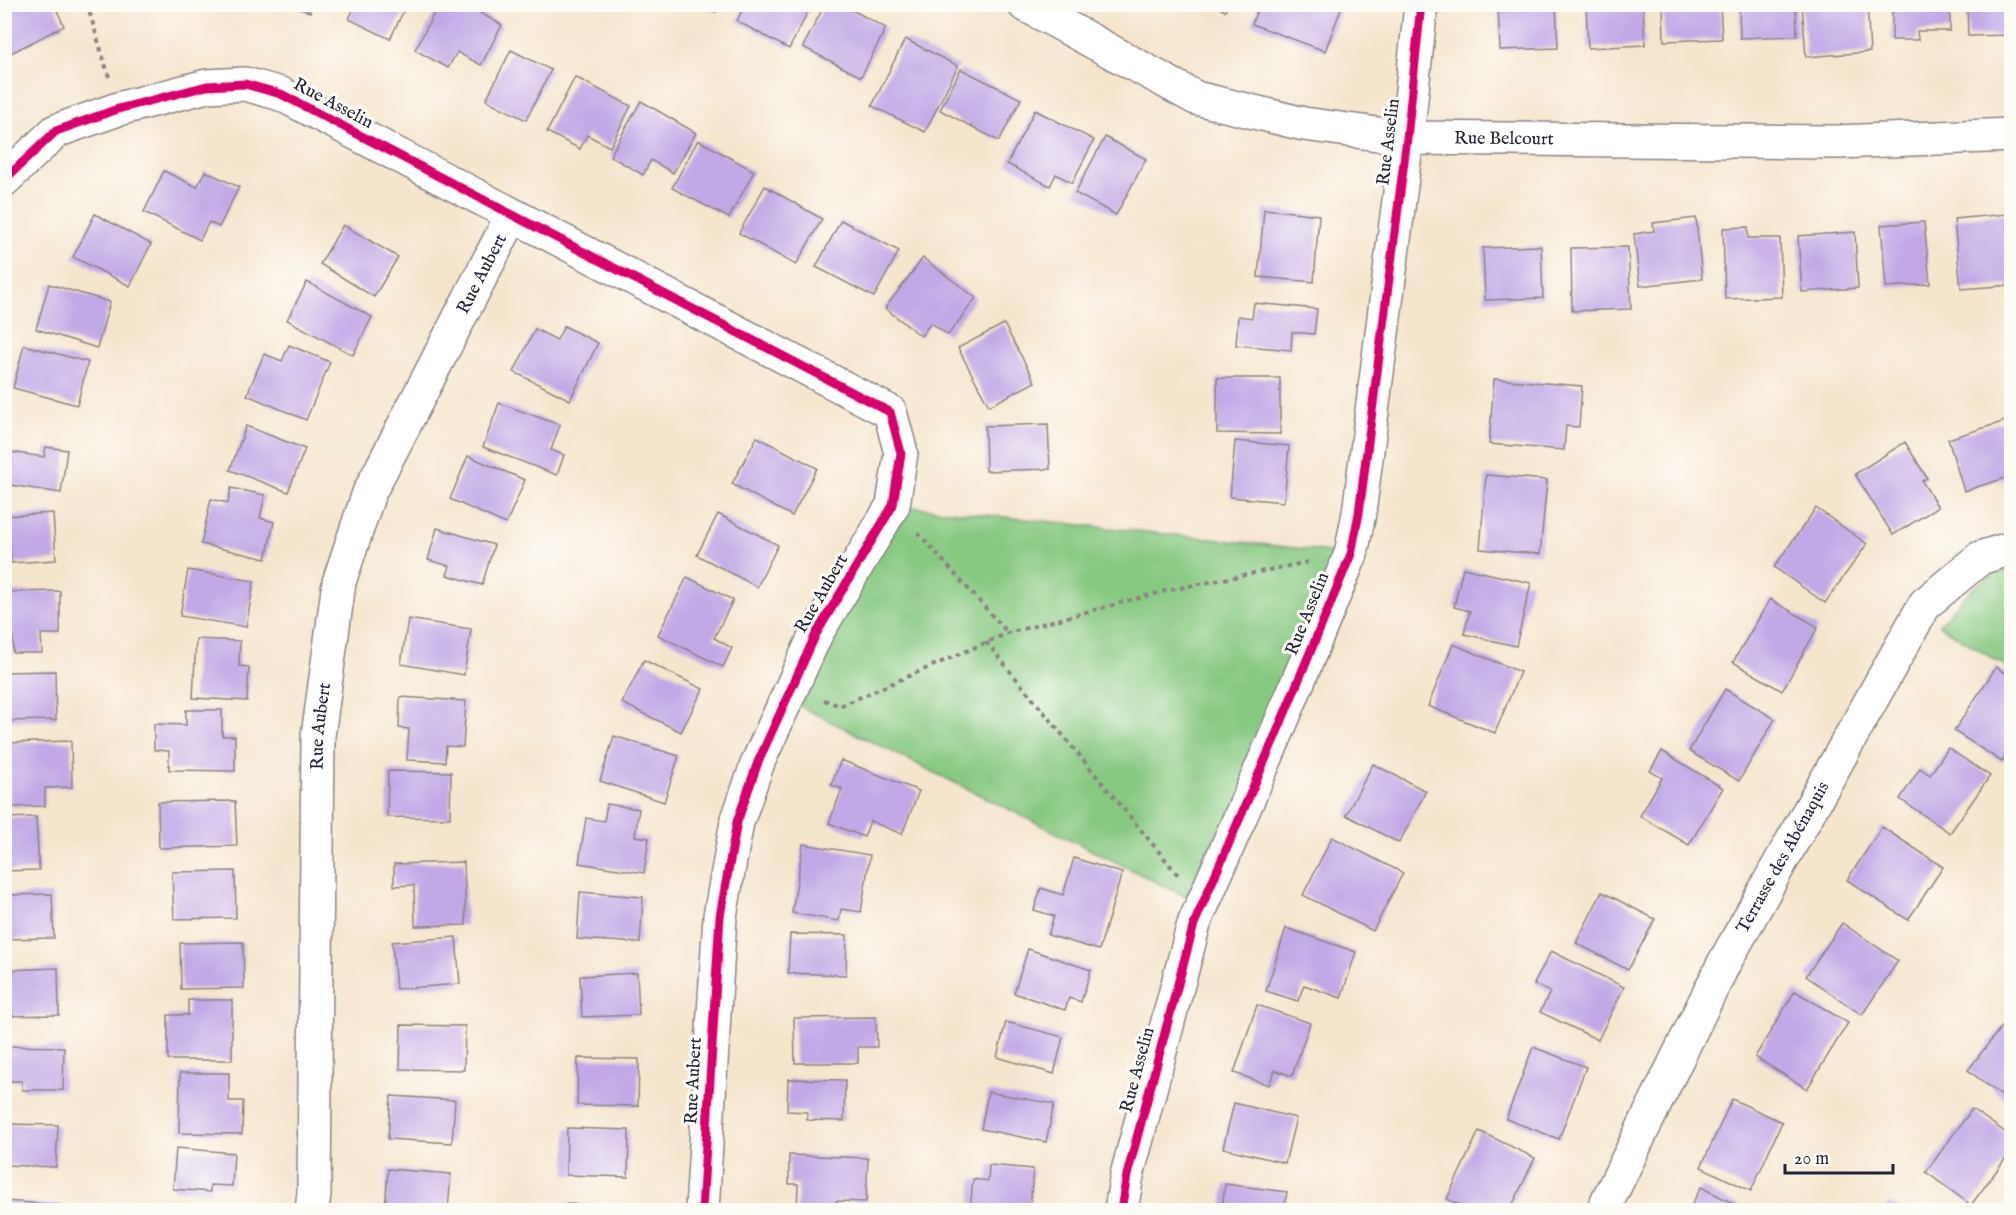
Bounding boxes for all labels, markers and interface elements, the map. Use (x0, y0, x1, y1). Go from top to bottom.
street label: Rue Asselin (289, 73, 377, 135)
street label: Rue Asselin (1372, 97, 1406, 187)
street label: Rue Belcourt (1454, 127, 1554, 151)
street label: Rue Aubert (452, 230, 512, 318)
street label: Rue Aubert (790, 550, 854, 638)
street label: Rue Asselin (1281, 569, 1335, 659)
street label: Rue Aubert (306, 681, 337, 770)
street label: Terrasse des Abénaquis (1731, 777, 1835, 938)
street label: Rue Asselin (1116, 1024, 1161, 1115)
street label: Rue Aubert (680, 1037, 708, 1125)
scale bar (1785, 1137, 1893, 1175)
text: 20 m (1794, 1148, 1829, 1171)

